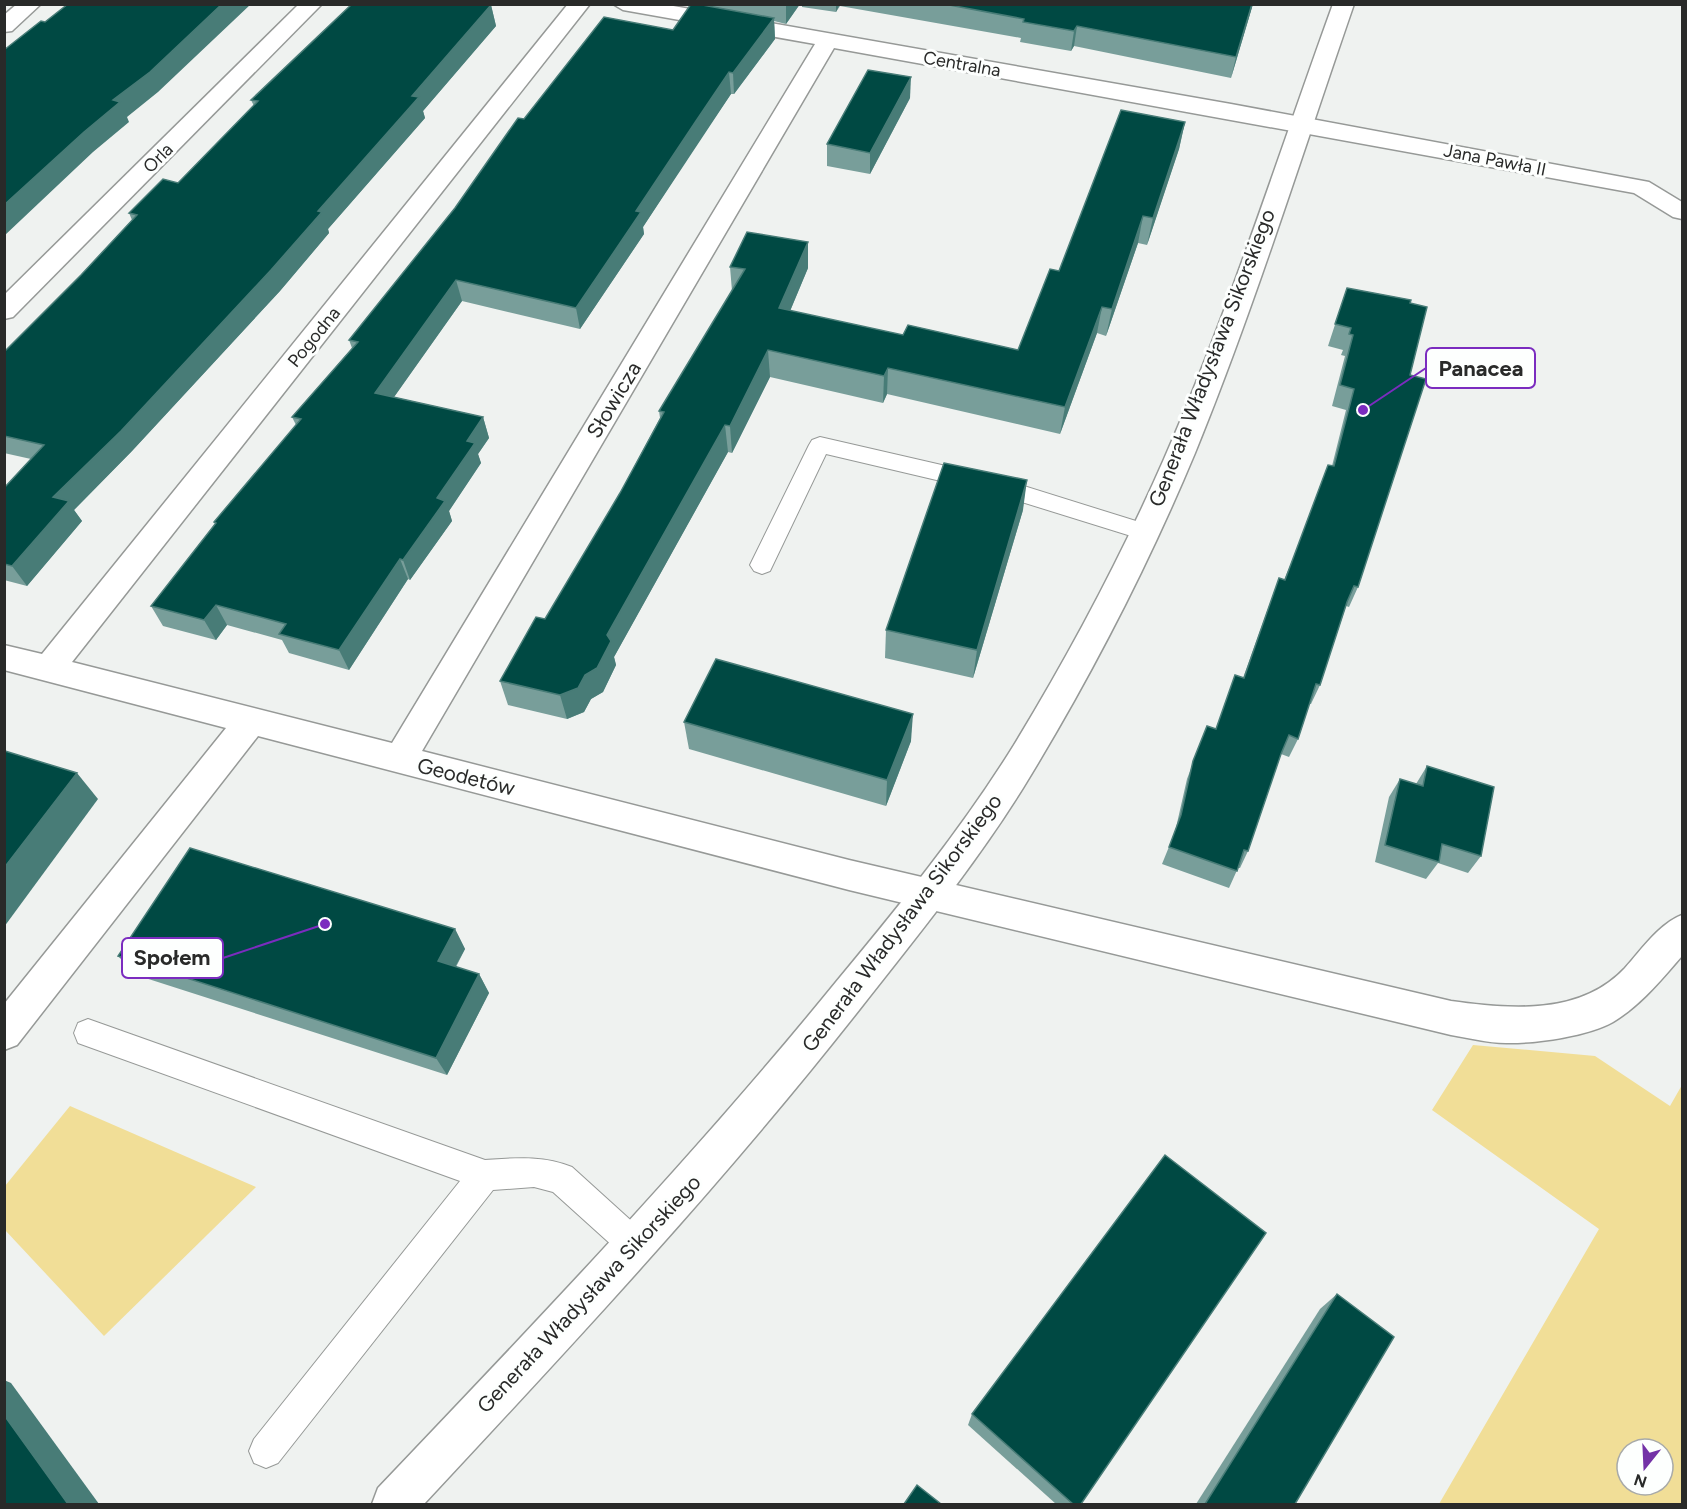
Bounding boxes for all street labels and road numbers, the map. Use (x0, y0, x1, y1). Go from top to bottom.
street label: Centralna (922, 46, 1002, 82)
street label: Orla (138, 138, 178, 178)
street label: Jana Pawła II (1442, 139, 1548, 181)
street label: Generała Władysława Sikorskiego (1143, 206, 1280, 510)
street label: Pogodna (283, 302, 345, 372)
street label: Słowicza (581, 357, 646, 442)
street label: Geodetów (415, 752, 518, 801)
street label: Generała Władysława Sikorskiego (796, 789, 1007, 1057)
street label: Generała Władysława Sikorskiego (472, 1169, 706, 1418)

